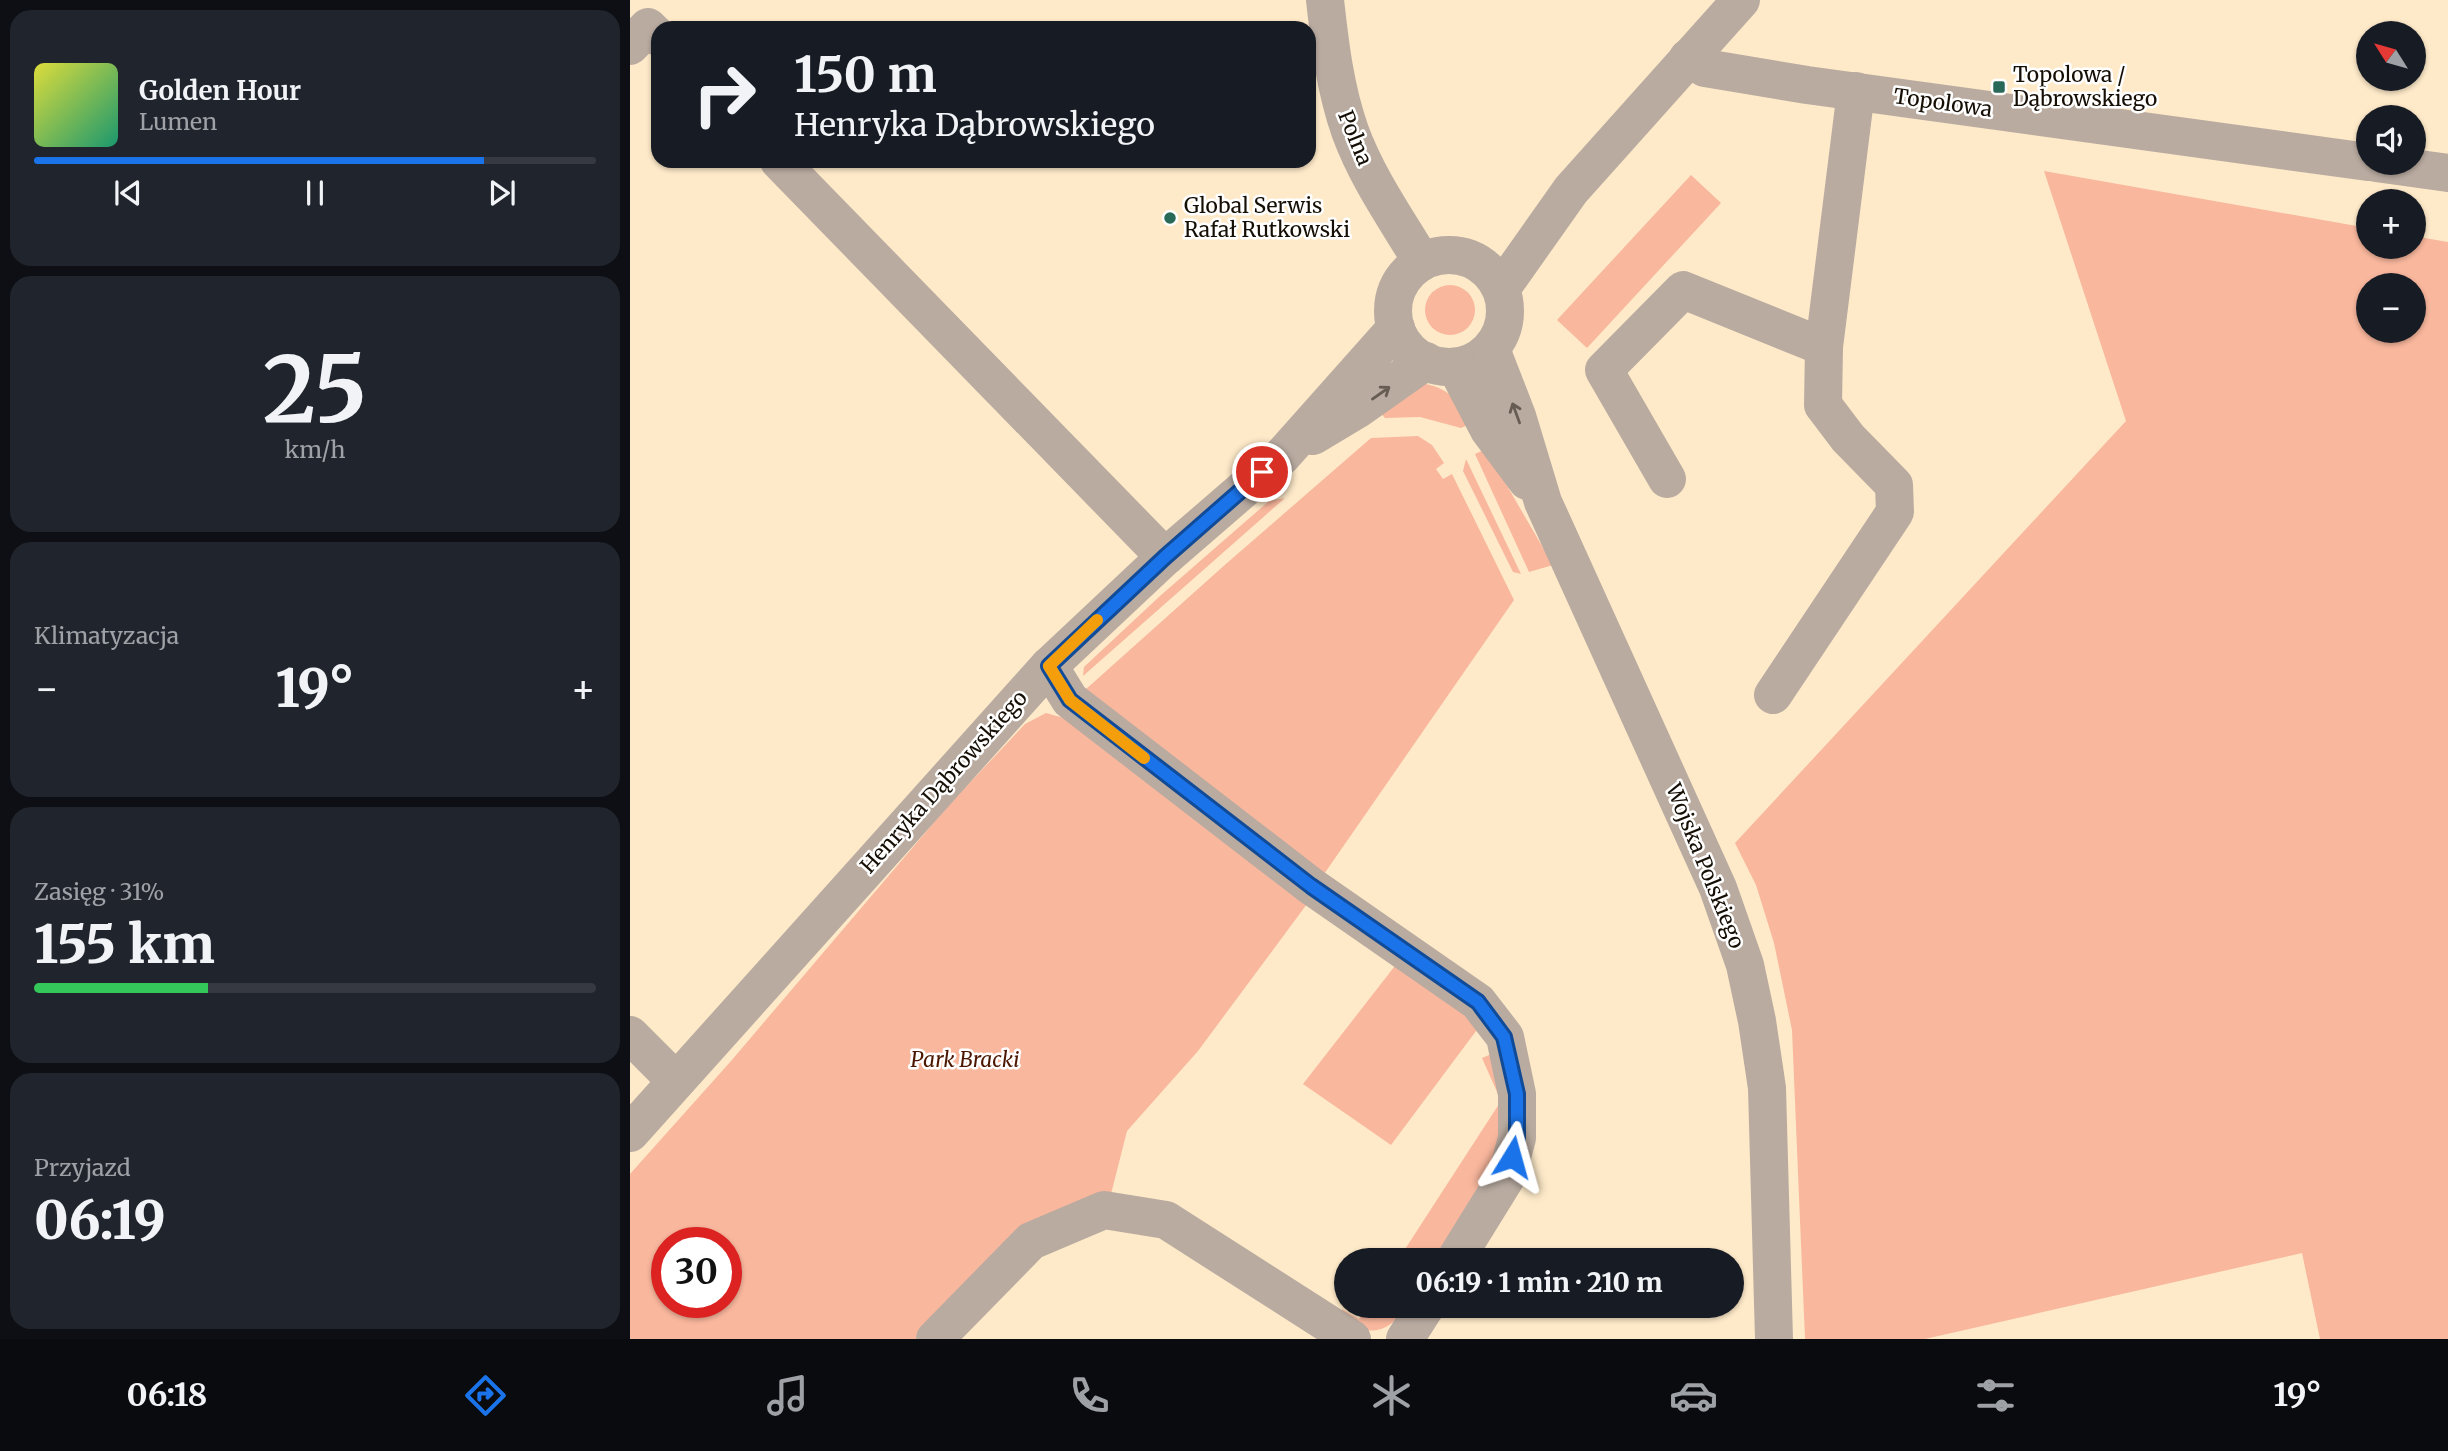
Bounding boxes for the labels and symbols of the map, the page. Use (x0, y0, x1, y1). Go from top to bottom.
north arrow (2356, 21, 2426, 91)
place label: Topolowa / Dąbrowskiego (2013, 61, 2157, 112)
marker: Topolowa / Dąbrowskiego (1991, 79, 2007, 95)
street label: Topolowa (1892, 82, 1994, 123)
street label: Polna (1332, 106, 1379, 169)
place label: Global Serwis Rafał Rutkowski (1184, 192, 1350, 243)
marker: Global Serwis Rafał Rutkowski (1162, 210, 1178, 226)
one-way arrow (1371, 386, 1390, 400)
one-way arrow (1509, 403, 1521, 425)
pin (1232, 442, 1292, 502)
street label: Henryka Dąbrowskiego (854, 685, 1033, 879)
street label: Wojska Polskiego (1660, 778, 1751, 952)
park label: Park Bracki (911, 1046, 1019, 1073)
position arrow (1475, 1120, 1549, 1194)
speed limit sign: 30 (651, 1227, 742, 1318)

